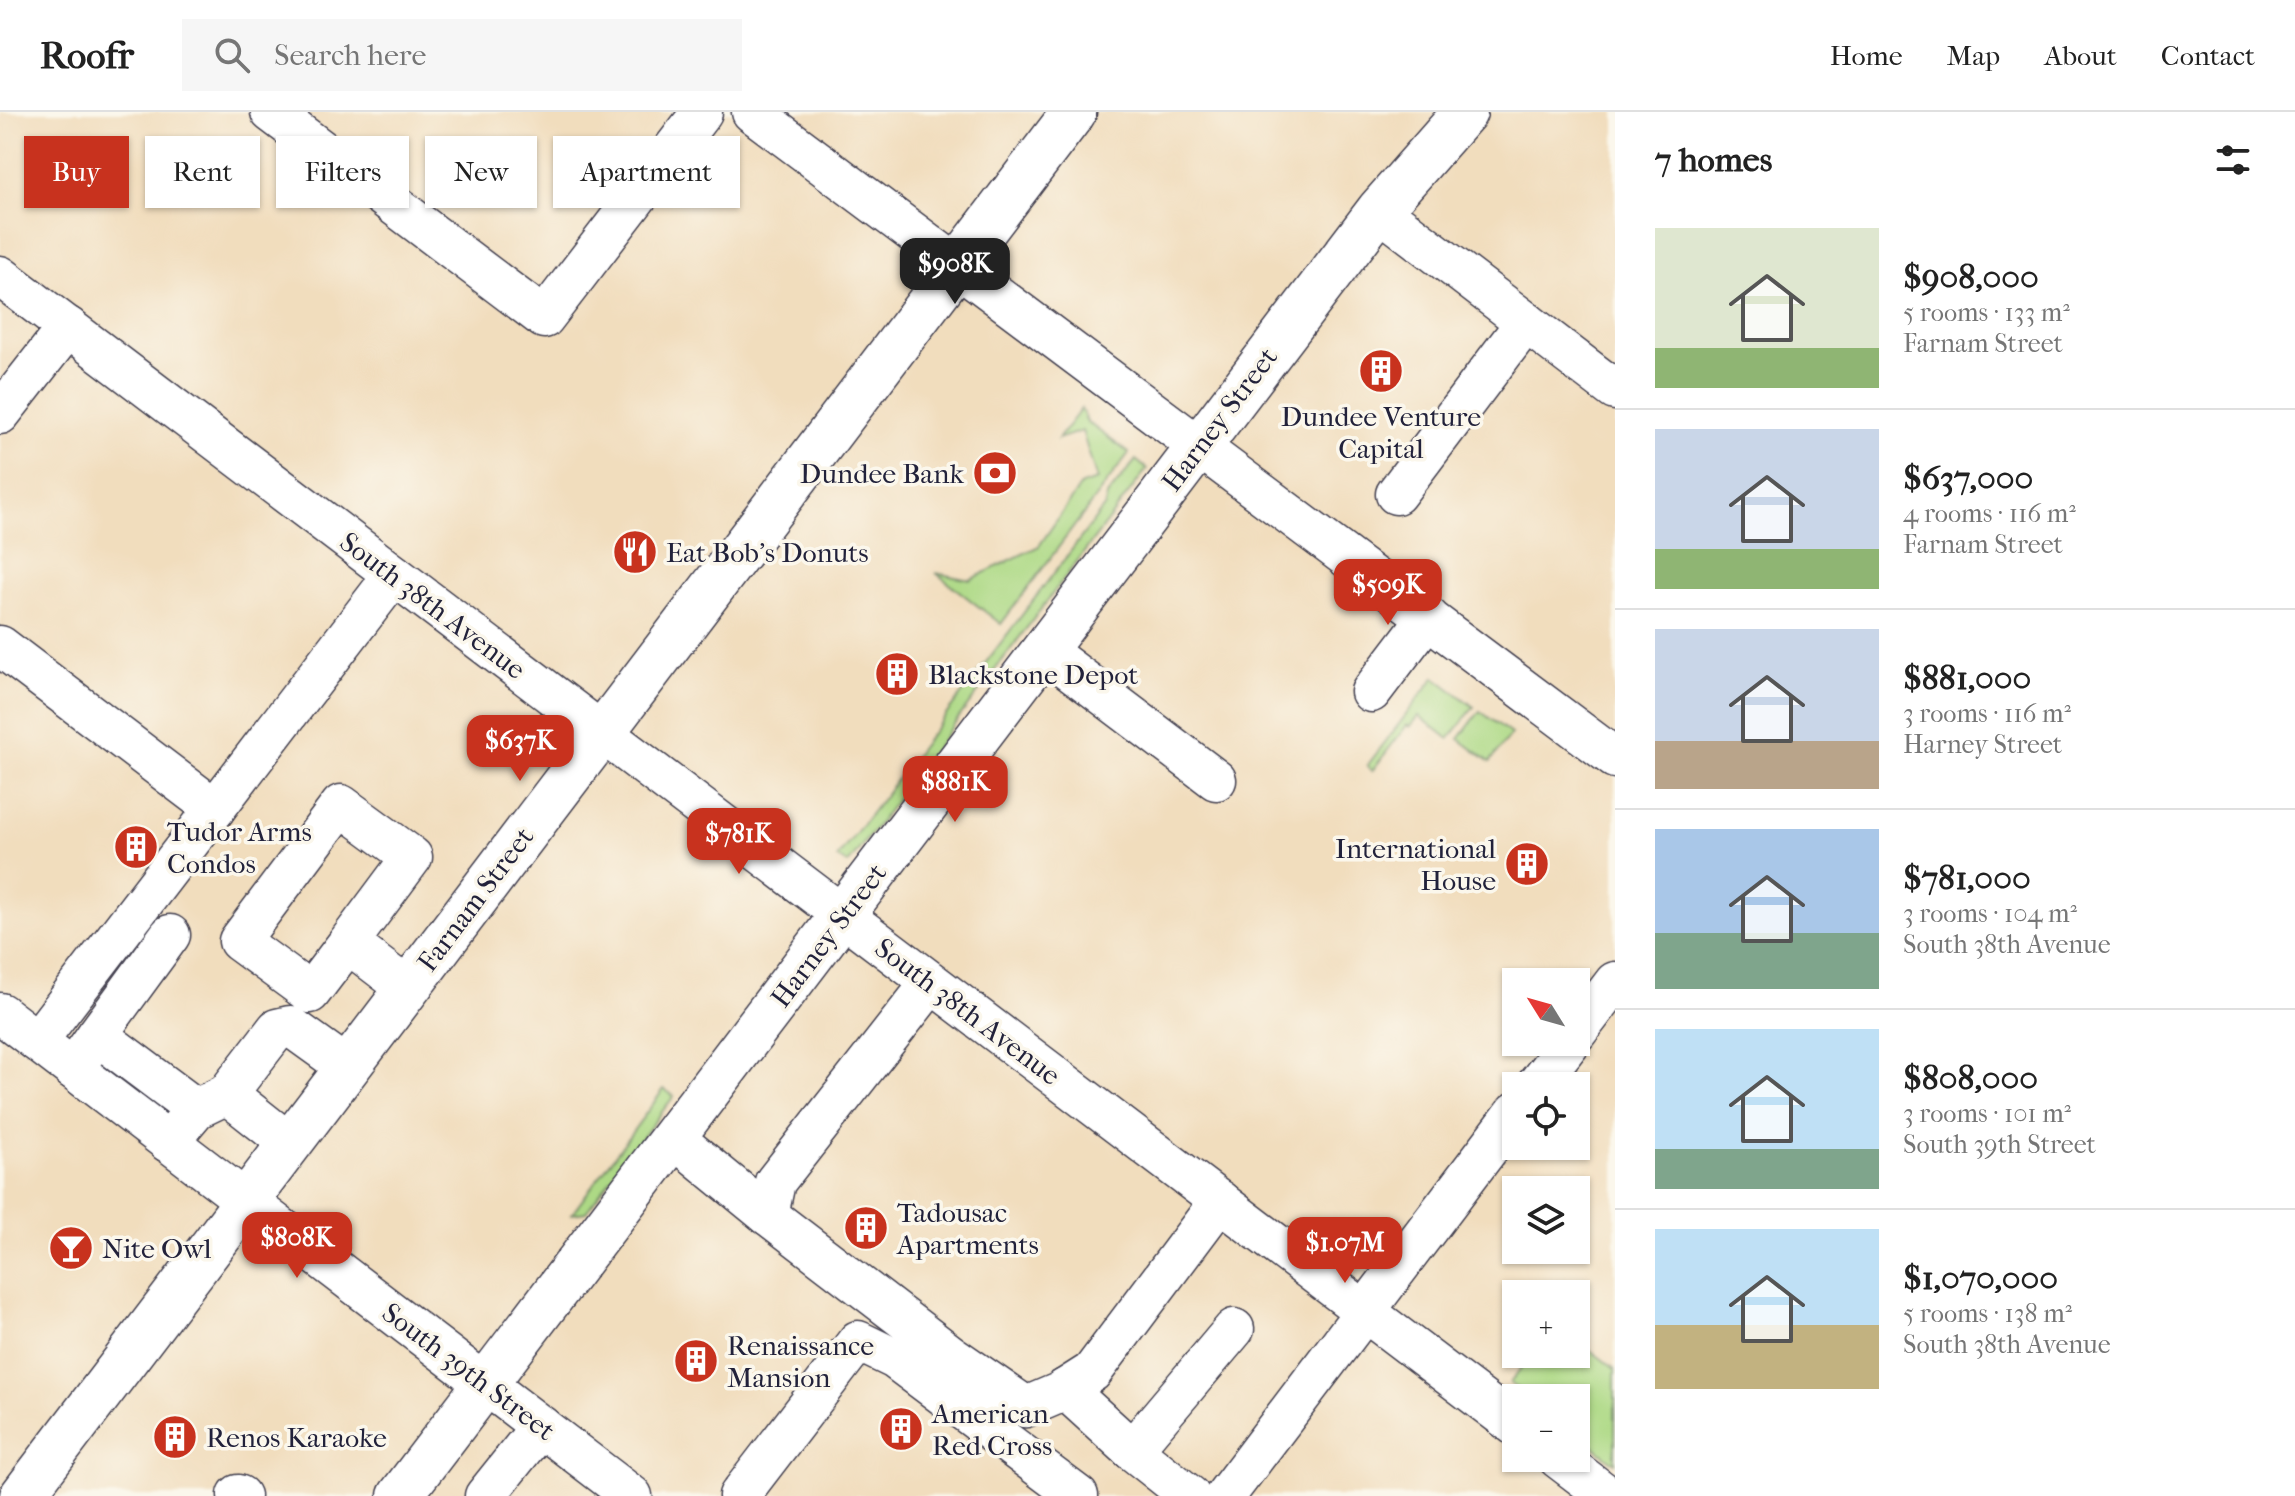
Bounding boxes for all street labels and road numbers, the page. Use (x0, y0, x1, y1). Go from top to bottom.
street label: Harney Street (1155, 341, 1284, 498)
street label: South 38th Avenue (334, 525, 532, 686)
street label: Farnam Street (410, 821, 540, 978)
street label: Harney Street (764, 857, 893, 1014)
street label: South 38th Avenue (869, 931, 1067, 1092)
street label: South 39th Street (376, 1296, 562, 1447)

